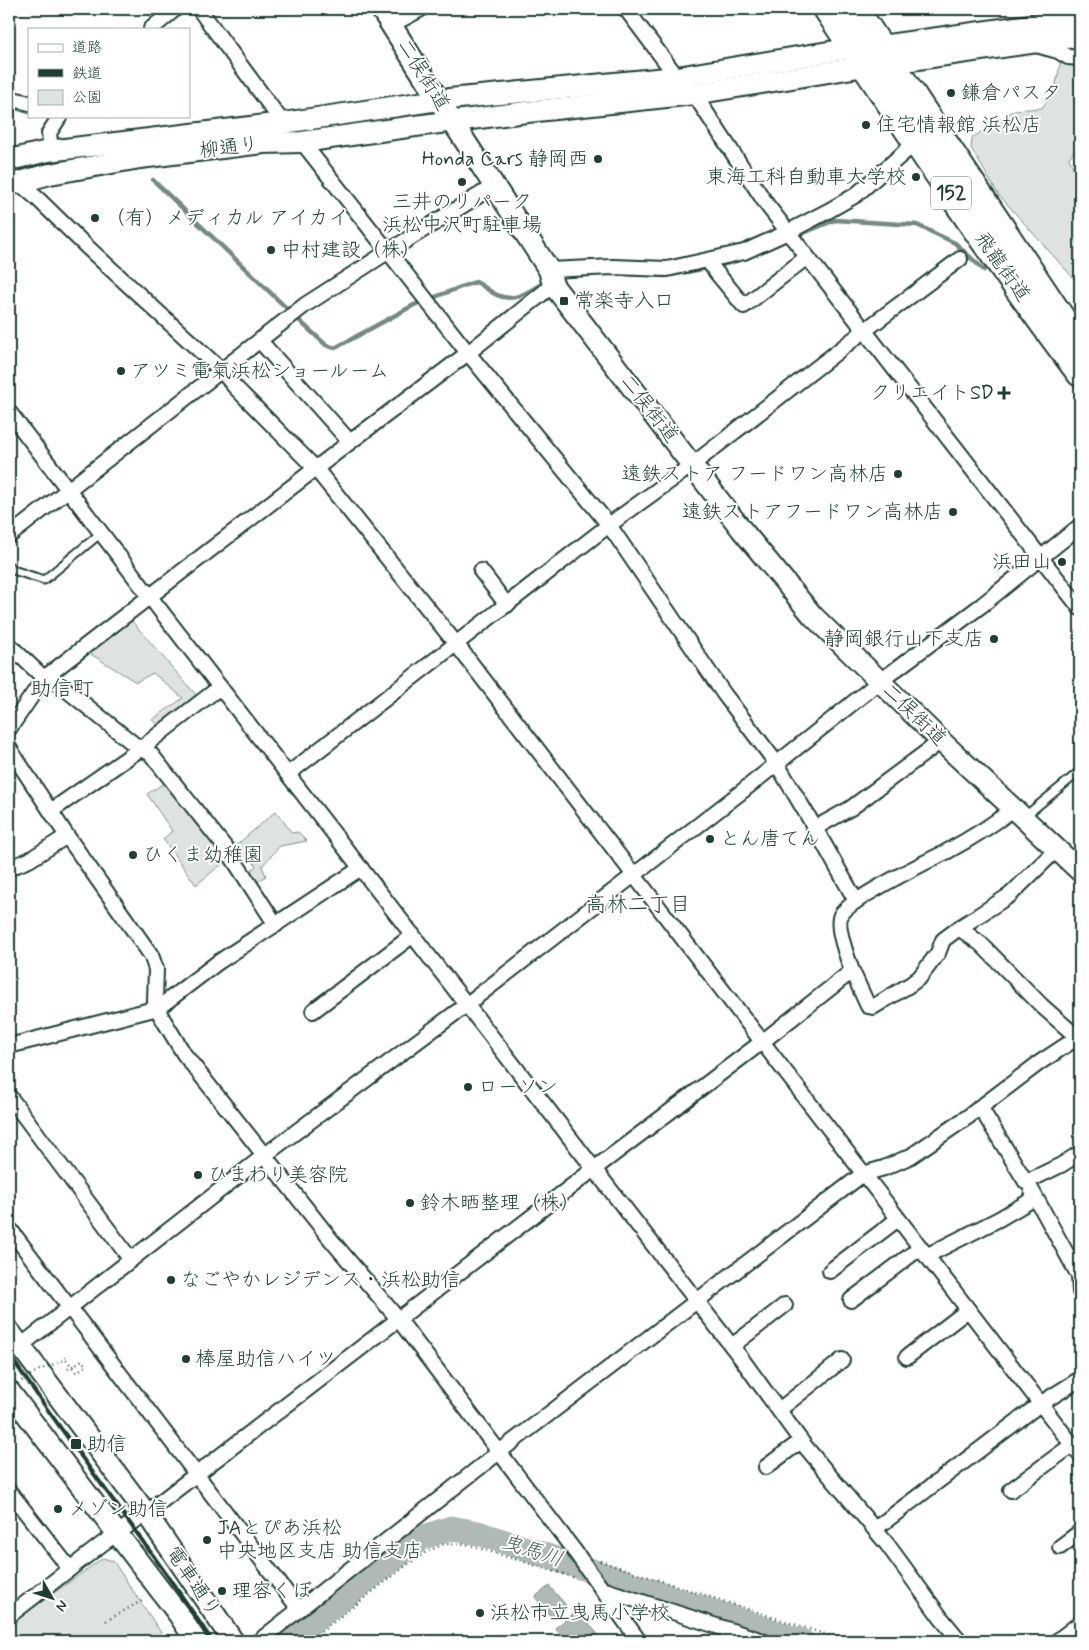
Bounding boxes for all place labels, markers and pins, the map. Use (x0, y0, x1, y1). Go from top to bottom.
place label: 鎌倉パスタ (961, 80, 1061, 107)
marker: 鎌倉パスタ (945, 87, 957, 99)
place label: 住宅情報館 浜松店 (876, 112, 1041, 139)
marker: 住宅情報館 浜松店 (860, 119, 872, 131)
place label: Honda Cars 静岡西 (422, 146, 588, 173)
marker: Honda Cars 静岡西 (592, 153, 604, 165)
place label: 東海工科自動車大学校 (706, 164, 906, 191)
marker: 東海工科自動車大学校 (910, 171, 922, 183)
marker: 三井のリパーク 浜松中沢町駐車場 (456, 176, 468, 188)
place label: 三井のリパーク 浜松中沢町駐車場 (382, 189, 542, 239)
place label: （有）メディカル アイカイ (105, 205, 348, 232)
marker: （有）メディカル アイカイ (89, 212, 101, 224)
place label: 中村建設（株） (281, 237, 421, 264)
marker: 中村建設（株） (265, 244, 277, 256)
place label: 常楽寺入口 (574, 288, 674, 315)
marker: 常楽寺入口 (558, 295, 570, 307)
place label: アツミ電氣浜松ショールーム (131, 358, 389, 385)
marker: アツミ電氣浜松ショールーム (115, 365, 127, 377)
place label: クリエイトSD (870, 380, 994, 407)
marker: クリエイトSD (998, 387, 1010, 399)
place label: 遠鉄ストア フードワン高林店 (621, 461, 888, 488)
marker: 遠鉄ストア フードワン高林店 (892, 468, 904, 480)
place label: 遠鉄ストアフードワン高林店 (682, 499, 943, 526)
marker: 遠鉄ストアフードワン高林店 (947, 506, 959, 518)
place label: 浜田山 (992, 549, 1052, 576)
marker: 浜田山 (1056, 556, 1068, 568)
place label: 静岡銀行山下支店 (824, 626, 984, 653)
marker: 静岡銀行山下支店 (988, 633, 1000, 645)
place label: とん唐てん (720, 826, 820, 853)
marker: とん唐てん (704, 833, 716, 845)
place label: ひくま幼稚園 (143, 842, 263, 869)
marker: ひくま幼稚園 (127, 849, 139, 861)
place label: ローソン (478, 1074, 558, 1101)
marker: ローソン (462, 1081, 474, 1093)
place label: ひまわり美容院 (208, 1162, 348, 1189)
marker: ひまわり美容院 (192, 1169, 204, 1181)
place label: 鈴木晒整理（株） (420, 1190, 580, 1217)
marker: 鈴木晒整理（株） (404, 1197, 416, 1209)
place label: なごやかレジデンス・浜松助信 (181, 1267, 461, 1294)
marker: なごやかレジデンス・浜松助信 (165, 1274, 177, 1286)
place label: 棒屋助信ハイツ (196, 1346, 336, 1373)
marker: 棒屋助信ハイツ (180, 1353, 192, 1365)
place label: 助信 (87, 1431, 127, 1458)
marker: 助信 (69, 1437, 83, 1451)
place label: メゾン助信 (68, 1496, 168, 1523)
marker: メゾン助信 (52, 1503, 64, 1515)
place label: JAとぴあ浜松 中央地区支店 助信支店 (217, 1515, 422, 1565)
marker: JAとぴあ浜松 中央地区支店 助信支店 (201, 1534, 213, 1546)
place label: 理容くぼ (232, 1578, 312, 1605)
marker: 理容くぼ (216, 1585, 228, 1597)
place label: 浜松市立曳馬小学校 (490, 1600, 670, 1627)
marker: 浜松市立曳馬小学校 (474, 1607, 486, 1619)

